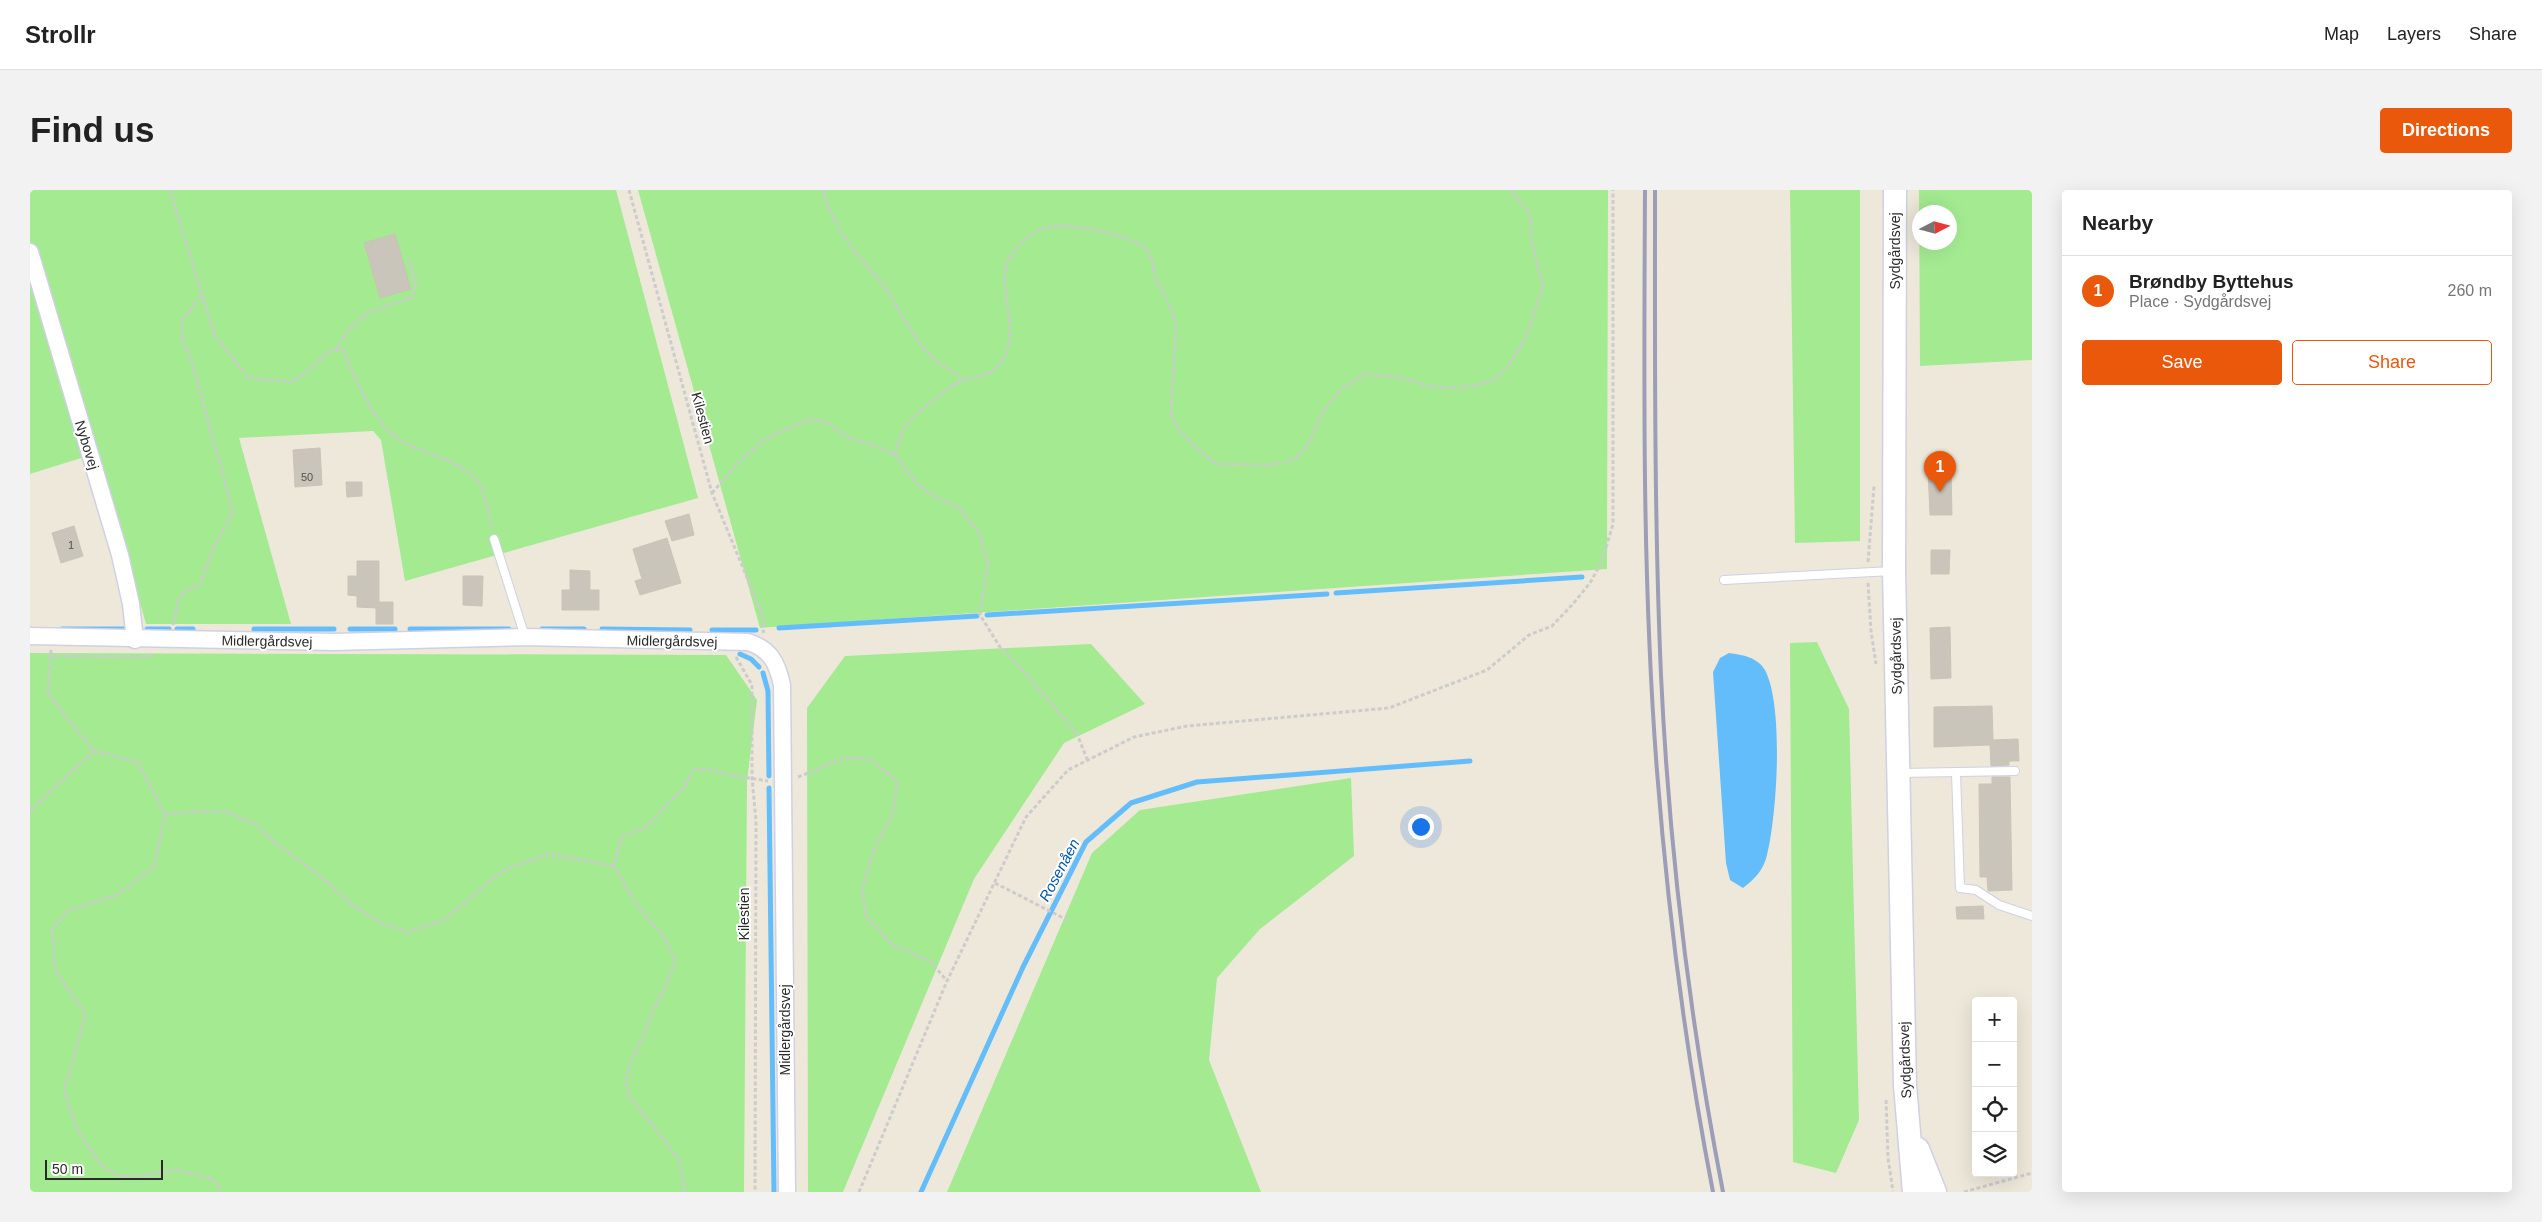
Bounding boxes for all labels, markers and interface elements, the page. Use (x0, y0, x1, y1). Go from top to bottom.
text: Strollr (25, 21, 96, 48)
text: Map (2324, 24, 2359, 44)
text: Layers (2387, 24, 2441, 44)
text: Share (2469, 24, 2517, 44)
button: Directions (2380, 108, 2512, 153)
text: Find us (30, 110, 154, 149)
north arrow (1912, 205, 1957, 250)
text: Nearby (2082, 211, 2153, 234)
street label: Sydgårdsvej (1887, 212, 1903, 290)
text: Brøndby Byttehus (2129, 271, 2294, 292)
text: 1 (2094, 282, 2102, 299)
text: 260 m (2448, 282, 2492, 299)
text: Place · Sydgårdsvej (2129, 293, 2271, 310)
button: Save (2082, 340, 2282, 385)
button: Share (2292, 340, 2492, 385)
street label: Kilestien (688, 390, 718, 446)
street label: Nybovej (72, 418, 102, 472)
pin: 1 (1924, 451, 1956, 492)
house number: 50 (301, 471, 313, 483)
house number: 1 (68, 539, 74, 551)
street label: Sydgårdsvej (1887, 617, 1905, 695)
street label: Midlergårdsvej (221, 632, 313, 650)
street label: Midlergårdsvej (626, 632, 718, 650)
your location (1408, 814, 1434, 840)
water label: Rosenåen (1035, 836, 1083, 904)
street label: Kilestien (736, 888, 752, 940)
street label: Midlergårdsvej (777, 984, 793, 1076)
map controls (1972, 997, 2017, 1177)
button: + (1972, 997, 2017, 1042)
street label: Sydgårdsvej (1896, 1021, 1914, 1099)
button: − (1972, 1042, 2017, 1087)
button: locate (1972, 1087, 2017, 1132)
button: layers (1972, 1132, 2017, 1177)
scale bar (45, 1157, 162, 1180)
text: 50 m (52, 1161, 83, 1177)

